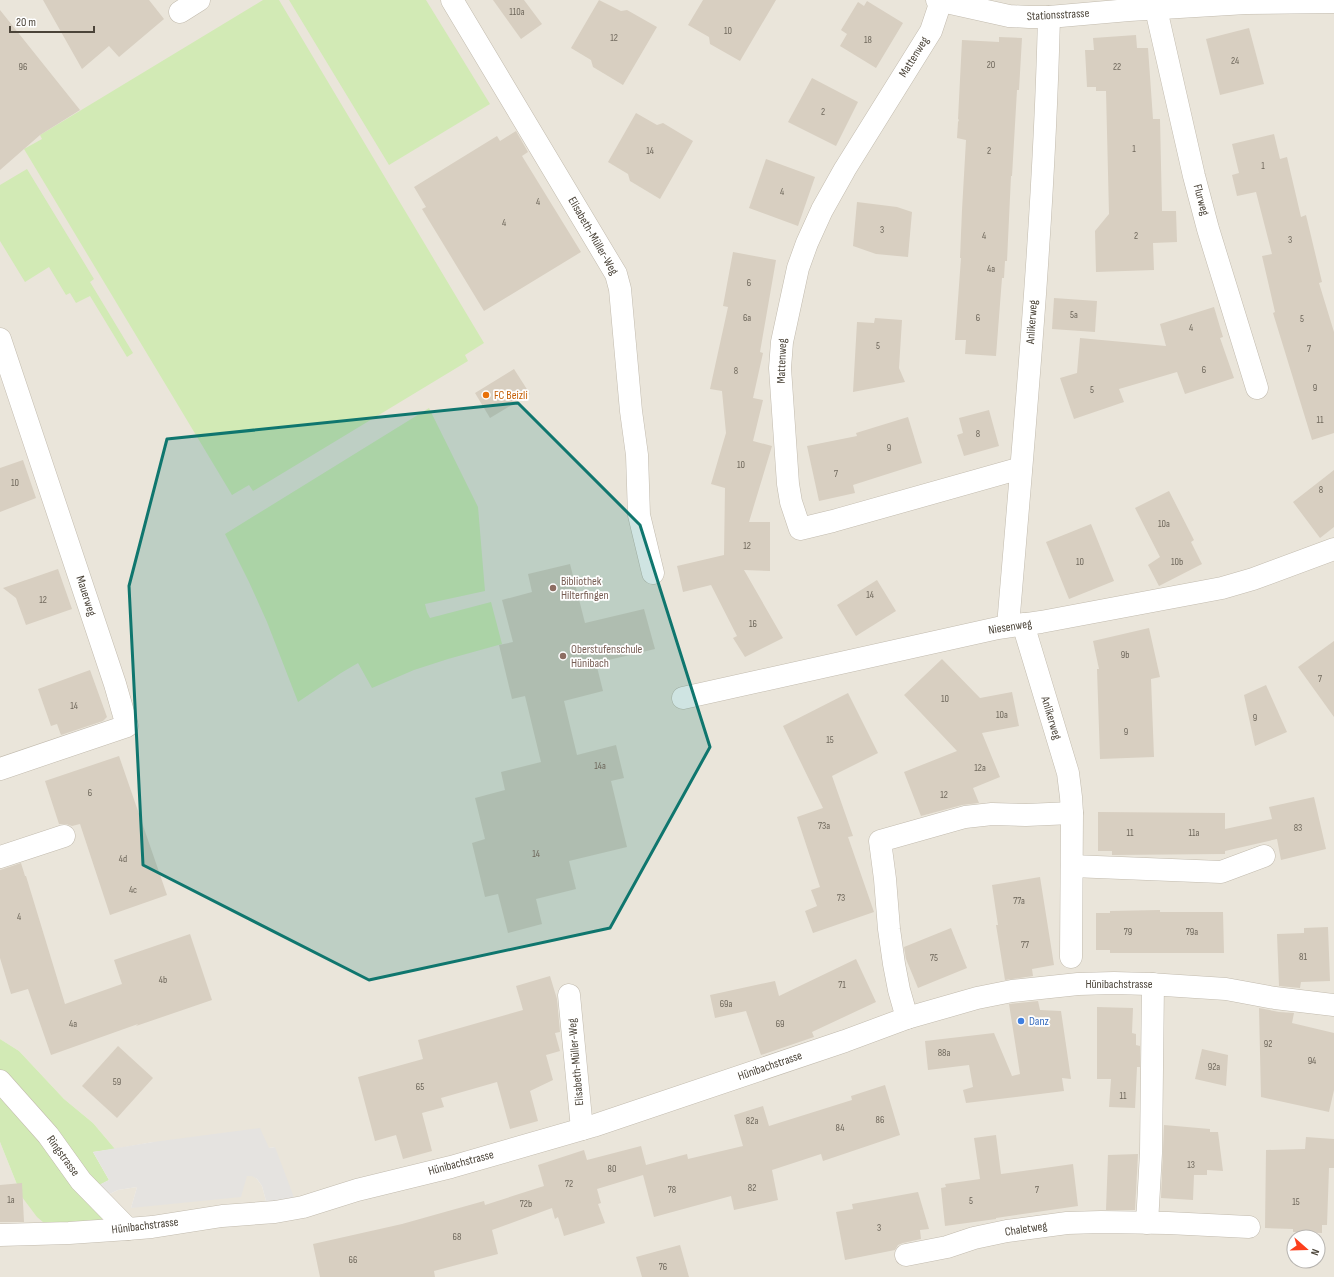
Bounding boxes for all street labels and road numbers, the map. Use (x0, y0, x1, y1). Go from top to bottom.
street label: Stationsstrasse (1026, 6, 1090, 24)
street label: Mattenweg (896, 34, 932, 80)
street label: Flurweg (1190, 183, 1212, 217)
street label: Elisabeth-Müller-Weg (565, 194, 622, 278)
street label: Anlikerweg (1023, 299, 1041, 346)
street label: Mattenweg (774, 338, 790, 384)
street label: Mauerweg (72, 574, 100, 618)
street label: Niesenweg (987, 616, 1033, 638)
street label: Anlikerweg (1037, 694, 1065, 742)
street label: Hünibachstrasse (1085, 977, 1153, 992)
street label: Elisabeth-Müller-Weg (565, 1017, 587, 1106)
street label: Hünibachstrasse (736, 1048, 804, 1084)
street label: Ringstrasse (43, 1133, 83, 1179)
street label: Hünibachstrasse (427, 1147, 496, 1179)
street label: Hünibachstrasse (111, 1214, 179, 1238)
street label: Chaletweg (1004, 1218, 1048, 1240)

